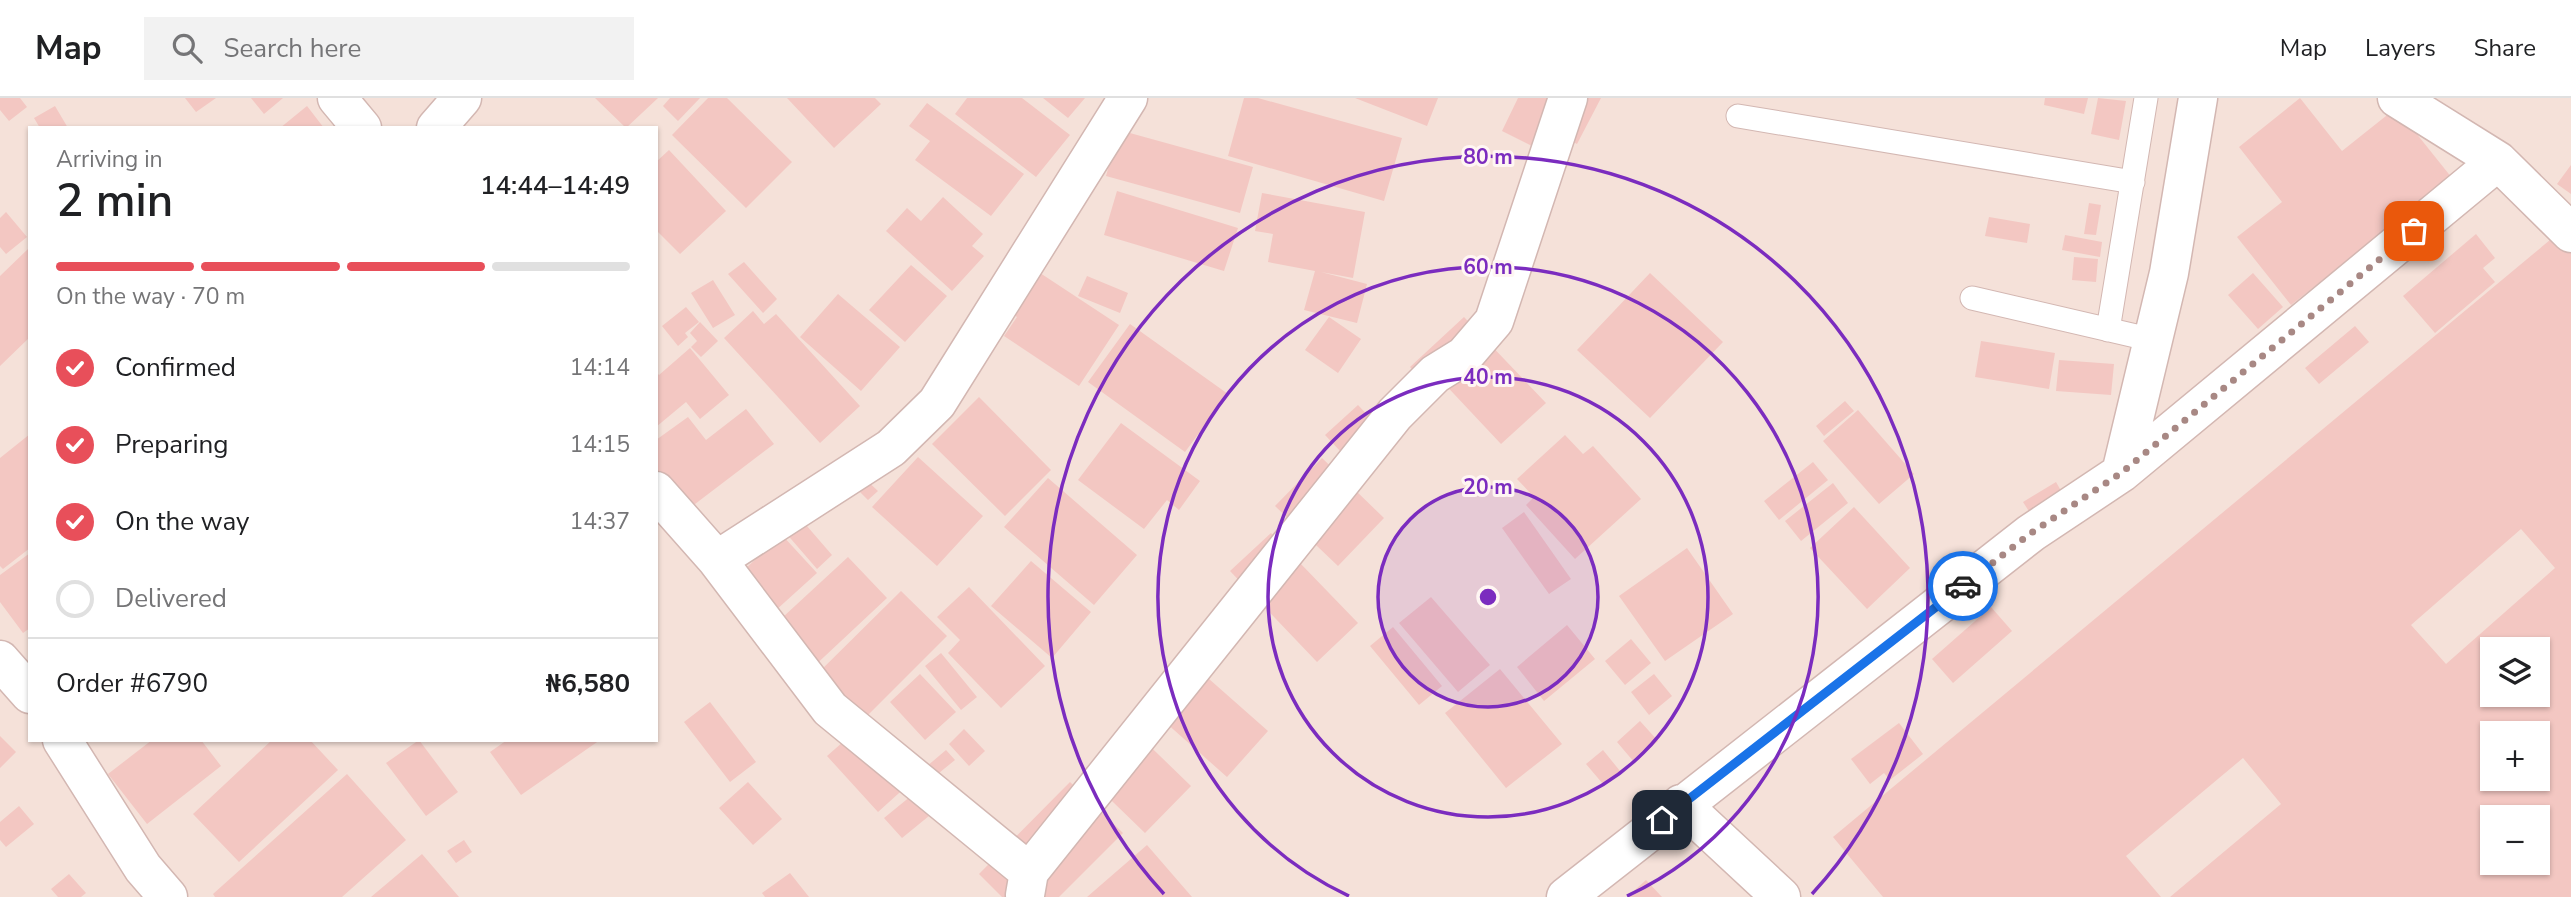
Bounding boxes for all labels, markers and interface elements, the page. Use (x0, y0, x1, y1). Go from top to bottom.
search box (144, 17, 634, 80)
text: Map (35, 26, 102, 71)
icon: search (168, 29, 206, 67)
text: Search here (224, 31, 361, 66)
text: Map (2280, 32, 2327, 64)
text: Layers (2365, 32, 2436, 64)
text: Share (2474, 32, 2536, 64)
text: 80 m (1463, 143, 1513, 171)
text: Arriving in (56, 144, 163, 175)
text: 14:44–14:49 (480, 168, 630, 203)
text: 2 min (56, 169, 173, 232)
pin (2384, 201, 2444, 261)
icon: bag (2395, 212, 2433, 250)
text: 60 m (1463, 253, 1513, 281)
text: On the way · 70 m (56, 281, 245, 312)
icon: check (56, 349, 94, 387)
text: Confirmed (115, 350, 236, 385)
text: 14:14 (570, 352, 630, 383)
text: 40 m (1463, 363, 1513, 391)
icon: check (56, 426, 94, 464)
text: Preparing (115, 427, 228, 462)
text: 14:15 (570, 429, 630, 460)
text: 20 m (1463, 473, 1513, 501)
icon: check (56, 503, 94, 541)
text: On the way (115, 504, 249, 539)
text: 14:37 (570, 506, 630, 537)
courier (1928, 551, 1998, 621)
icon: car (1944, 567, 1982, 605)
text: Delivered (115, 581, 227, 616)
centre of rings (1476, 585, 1500, 609)
map controls (2480, 637, 2550, 875)
button: layers (2480, 637, 2550, 707)
text: Order #6790 (56, 666, 208, 701)
text: ₦6,580 (546, 666, 630, 701)
button: + (2480, 721, 2550, 791)
pin (1632, 790, 1692, 850)
icon: home (1643, 801, 1681, 839)
button: − (2480, 805, 2550, 875)

